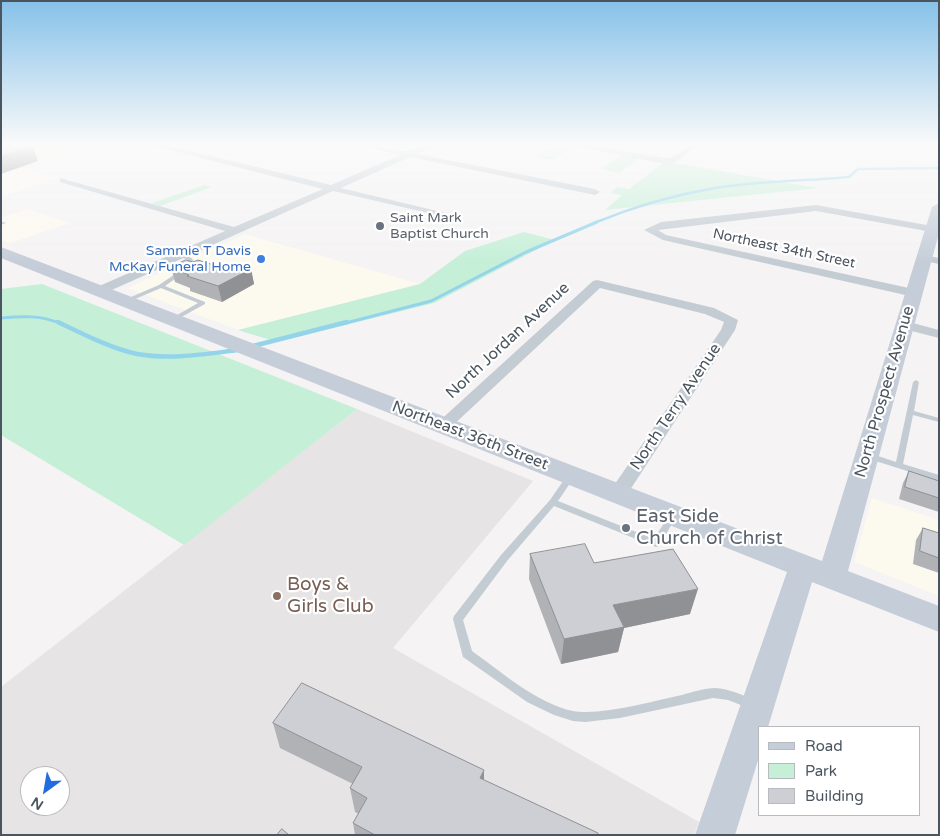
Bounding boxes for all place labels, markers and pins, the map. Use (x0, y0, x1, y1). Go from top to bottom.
place label: Saint Mark Baptist Church (390, 210, 489, 242)
marker: Saint Mark Baptist Church (374, 220, 386, 232)
place label: Sammie T Davis McKay Funeral Home (109, 243, 251, 276)
marker: Sammie T Davis McKay Funeral Home (255, 253, 267, 265)
place label: East Side Church of Christ (636, 506, 783, 550)
marker: East Side Church of Christ (620, 522, 632, 534)
place label: Boys & Girls Club (287, 574, 374, 618)
marker: Boys & Girls Club (271, 590, 283, 602)

